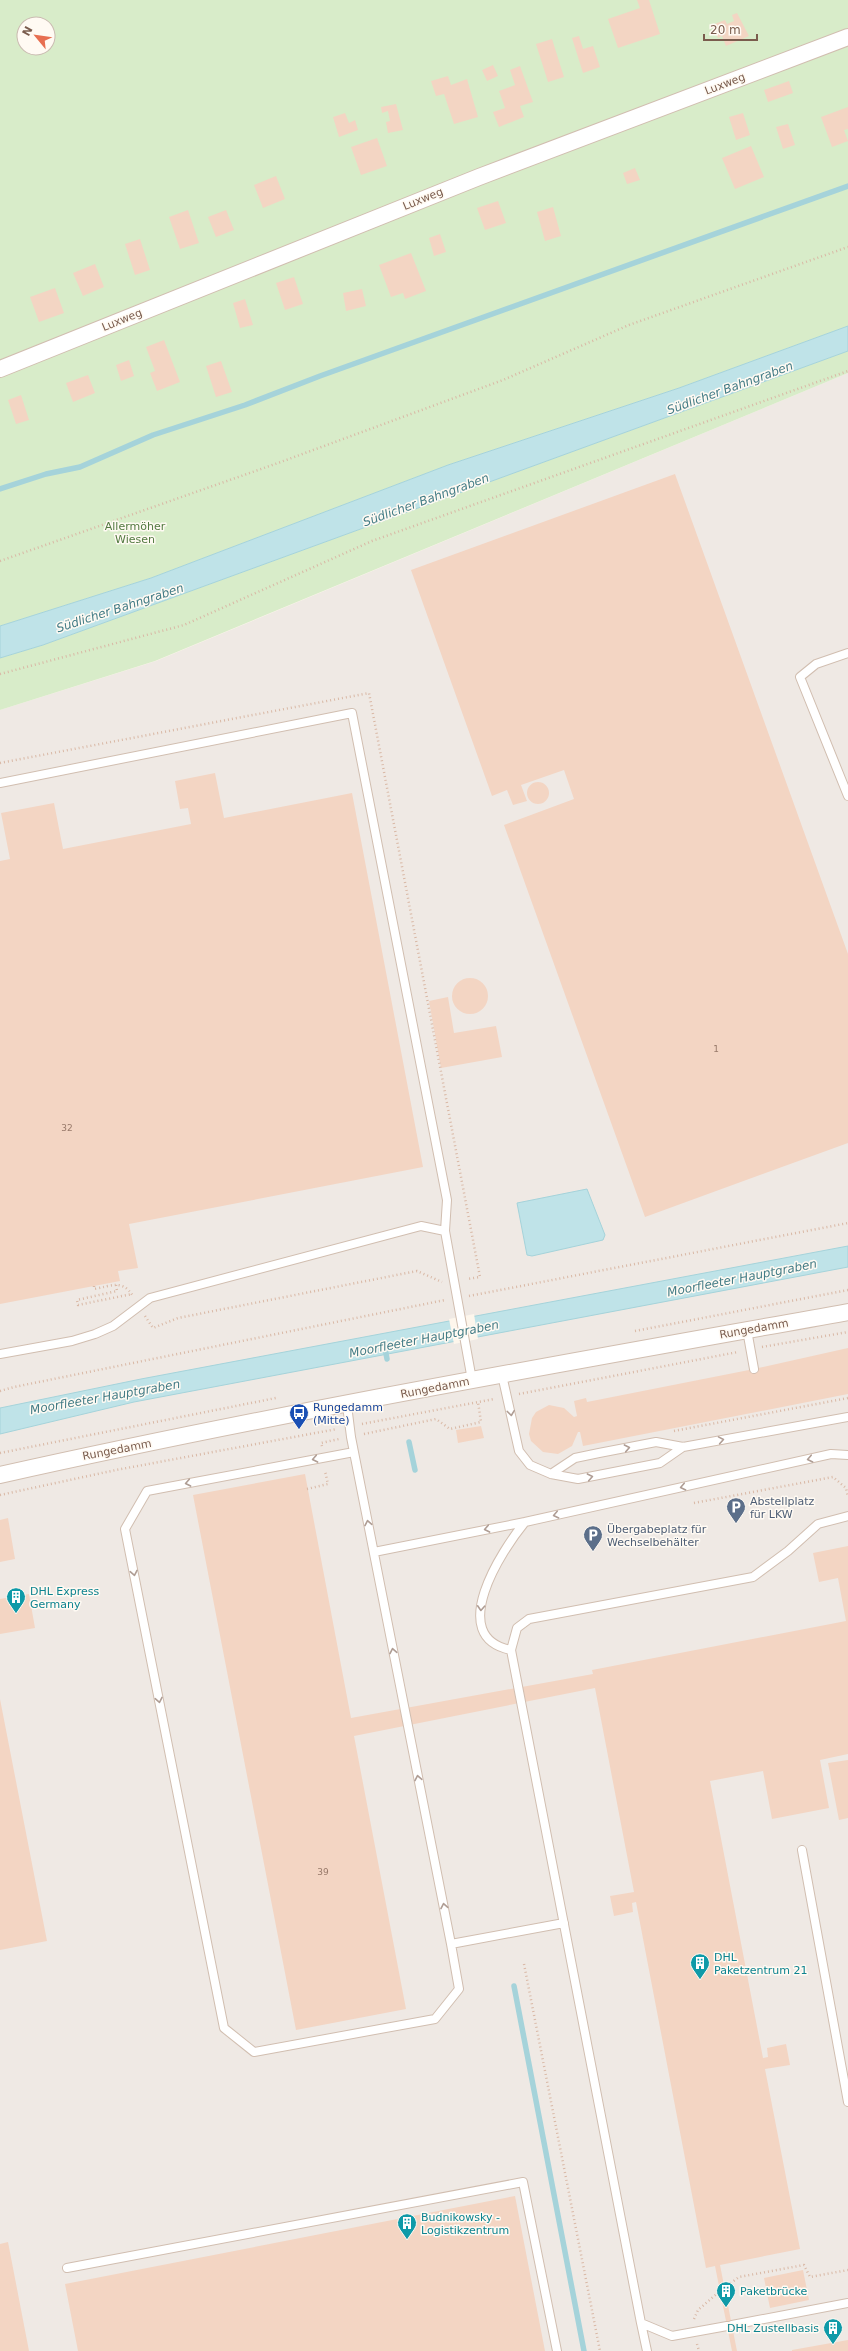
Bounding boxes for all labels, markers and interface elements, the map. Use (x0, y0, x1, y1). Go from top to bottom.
north arrow (16, 16, 56, 56)
scale bar (704, 16, 757, 42)
text: 20 m (710, 23, 741, 37)
text: N (20, 24, 36, 39)
street label: Luxweg (703, 70, 747, 98)
street label: Luxweg (401, 185, 445, 213)
street label: Luxweg (100, 306, 144, 334)
water label: Südlicher Bahngraben (665, 359, 795, 417)
water label: Südlicher Bahngraben (361, 471, 491, 529)
park label: Allermöher Wiesen (105, 520, 166, 546)
water label: Südlicher Bahngraben (55, 581, 185, 635)
house number: 1 (713, 1044, 719, 1054)
house number: 32 (61, 1123, 73, 1133)
water label: Moorfleeter Hauptgraben (666, 1257, 818, 1299)
street label: Rungedamm (718, 1317, 790, 1341)
water label: Moorfleeter Hauptgraben (348, 1318, 500, 1360)
street label: Rungedamm (399, 1375, 471, 1401)
water label: Moorfleeter Hauptgraben (29, 1377, 181, 1417)
place label: Rungedamm (Mitte) (313, 1401, 383, 1427)
bus stop icon: Rungedamm (Mitte) (288, 1402, 310, 1430)
one-way arrow (506, 1410, 515, 1416)
street label: Rungedamm (81, 1437, 153, 1463)
one-way arrow (718, 1437, 724, 1445)
one-way arrow (623, 1444, 630, 1452)
one-way arrow (312, 1454, 318, 1463)
one-way arrow (806, 1455, 813, 1463)
one-way arrow (587, 1473, 593, 1482)
one-way arrow (184, 1478, 191, 1487)
one-way arrow (679, 1483, 686, 1491)
place label: Abstellplatz für LKW (750, 1495, 815, 1521)
parking icon: Abstellplatz für LKW (725, 1496, 747, 1524)
one-way arrow (552, 1510, 559, 1518)
one-way arrow (364, 1520, 373, 1526)
place label: Übergabeplatz für Wechselbehälter (607, 1523, 707, 1549)
parking icon: Übergabeplatz für Wechselbehälter (582, 1524, 604, 1552)
one-way arrow (484, 1525, 490, 1533)
one-way arrow (129, 1570, 137, 1576)
place label: DHL Express Germany (30, 1585, 100, 1611)
building icon: DHL Express Germany (5, 1586, 27, 1614)
one-way arrow (476, 1605, 485, 1611)
one-way arrow (390, 1647, 398, 1654)
one-way arrow (154, 1697, 162, 1703)
one-way arrow (415, 1775, 423, 1781)
house number: 39 (317, 1867, 329, 1877)
one-way arrow (440, 1903, 448, 1909)
place label: DHL Paketzentrum 21 (714, 1951, 807, 1977)
building icon: DHL Paketzentrum 21 (689, 1952, 711, 1980)
place label: Budnikowsky - Logistikzentrum (421, 2211, 509, 2237)
building icon: Budnikowsky - Logistikzentrum (396, 2212, 418, 2240)
building icon: Paketbrücke (715, 2280, 737, 2308)
place label: Paketbrücke (740, 2285, 807, 2298)
building icon: DHL Zustellbasis (822, 2317, 844, 2345)
place label: DHL Zustellbasis (727, 2322, 819, 2335)

